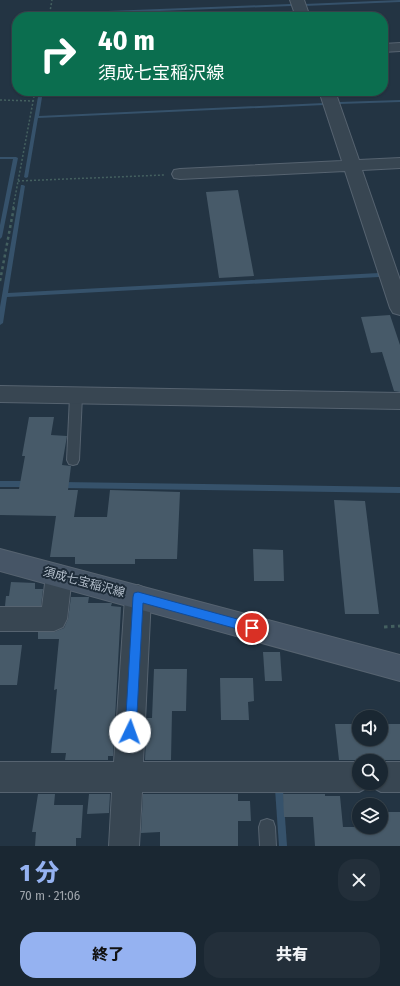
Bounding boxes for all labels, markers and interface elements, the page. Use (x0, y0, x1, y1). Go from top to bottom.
text: 40 m (98, 24, 155, 57)
icon: right (32, 28, 84, 80)
text: 須成七宝稲沢線 (98, 62, 224, 84)
street label: 須成七宝稲沢線 (42, 564, 126, 600)
pin (235, 611, 269, 645)
icon: arrive (241, 617, 263, 639)
map controls (352, 710, 388, 834)
button: sound (352, 710, 388, 746)
position arrow (109, 711, 151, 753)
button: search (352, 754, 388, 790)
button: layers (352, 798, 388, 834)
text: 1 分 (20, 859, 59, 887)
button: close (338, 859, 380, 901)
text: 70 m · 21:06 (20, 888, 80, 903)
button: 終了 (20, 932, 196, 978)
button: 共有 (204, 932, 380, 978)

